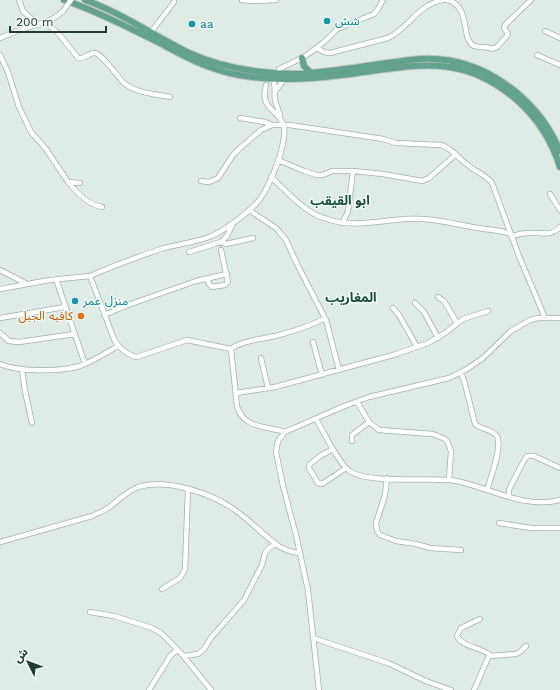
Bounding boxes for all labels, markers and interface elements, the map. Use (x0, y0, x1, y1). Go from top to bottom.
scale bar (10, 8, 106, 34)
place label: شش (335, 14, 360, 28)
text: 200 m (16, 15, 53, 29)
marker: شش (322, 16, 332, 26)
place label: aa (200, 17, 214, 31)
marker: aa (187, 19, 197, 29)
district label: ابو القيقب (310, 193, 370, 208)
district label: المغاريب (325, 290, 377, 305)
place label: منزل عمر (82, 294, 128, 308)
marker: منزل عمر (70, 296, 80, 306)
place label: كافيه الجبل (18, 309, 74, 323)
marker: كافيه الجبل (76, 311, 86, 321)
north arrow (8, 642, 48, 682)
text: ش (11, 646, 31, 666)

